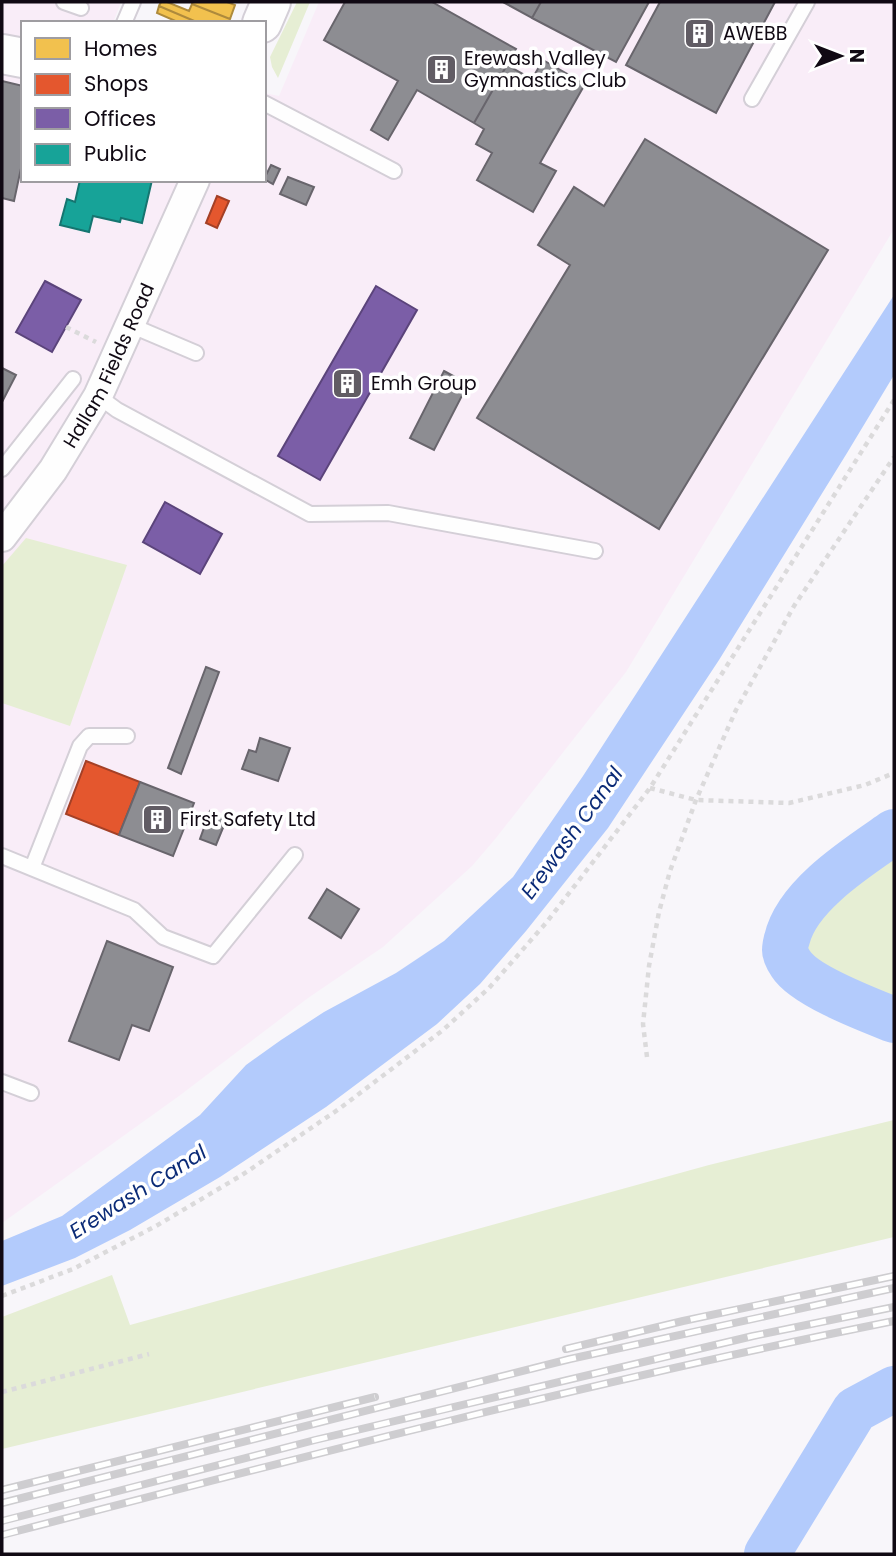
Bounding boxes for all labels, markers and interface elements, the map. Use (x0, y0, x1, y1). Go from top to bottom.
building icon: AWEBB (683, 16, 717, 50)
place label: AWEBB (723, 20, 787, 47)
legend (21, 21, 266, 182)
north arrow (805, 21, 875, 91)
text: Homes (84, 34, 158, 63)
place label: Erewash Valley Gymnastics Club (464, 45, 627, 94)
text: N (843, 49, 870, 63)
building icon: Erewash Valley Gymnastics Club (424, 52, 458, 86)
text: Shops (84, 69, 148, 98)
text: Offices (84, 104, 156, 133)
text: Public (84, 139, 147, 168)
street label: Hallam Fields Road (57, 279, 161, 453)
building icon: Emh Group (331, 366, 365, 400)
place label: Emh Group (371, 370, 477, 397)
water label: Erewash Canal (514, 760, 630, 905)
building icon: First Safety Ltd (140, 802, 174, 836)
place label: First Safety Ltd (180, 806, 316, 833)
water label: Erewash Canal (64, 1137, 213, 1245)

